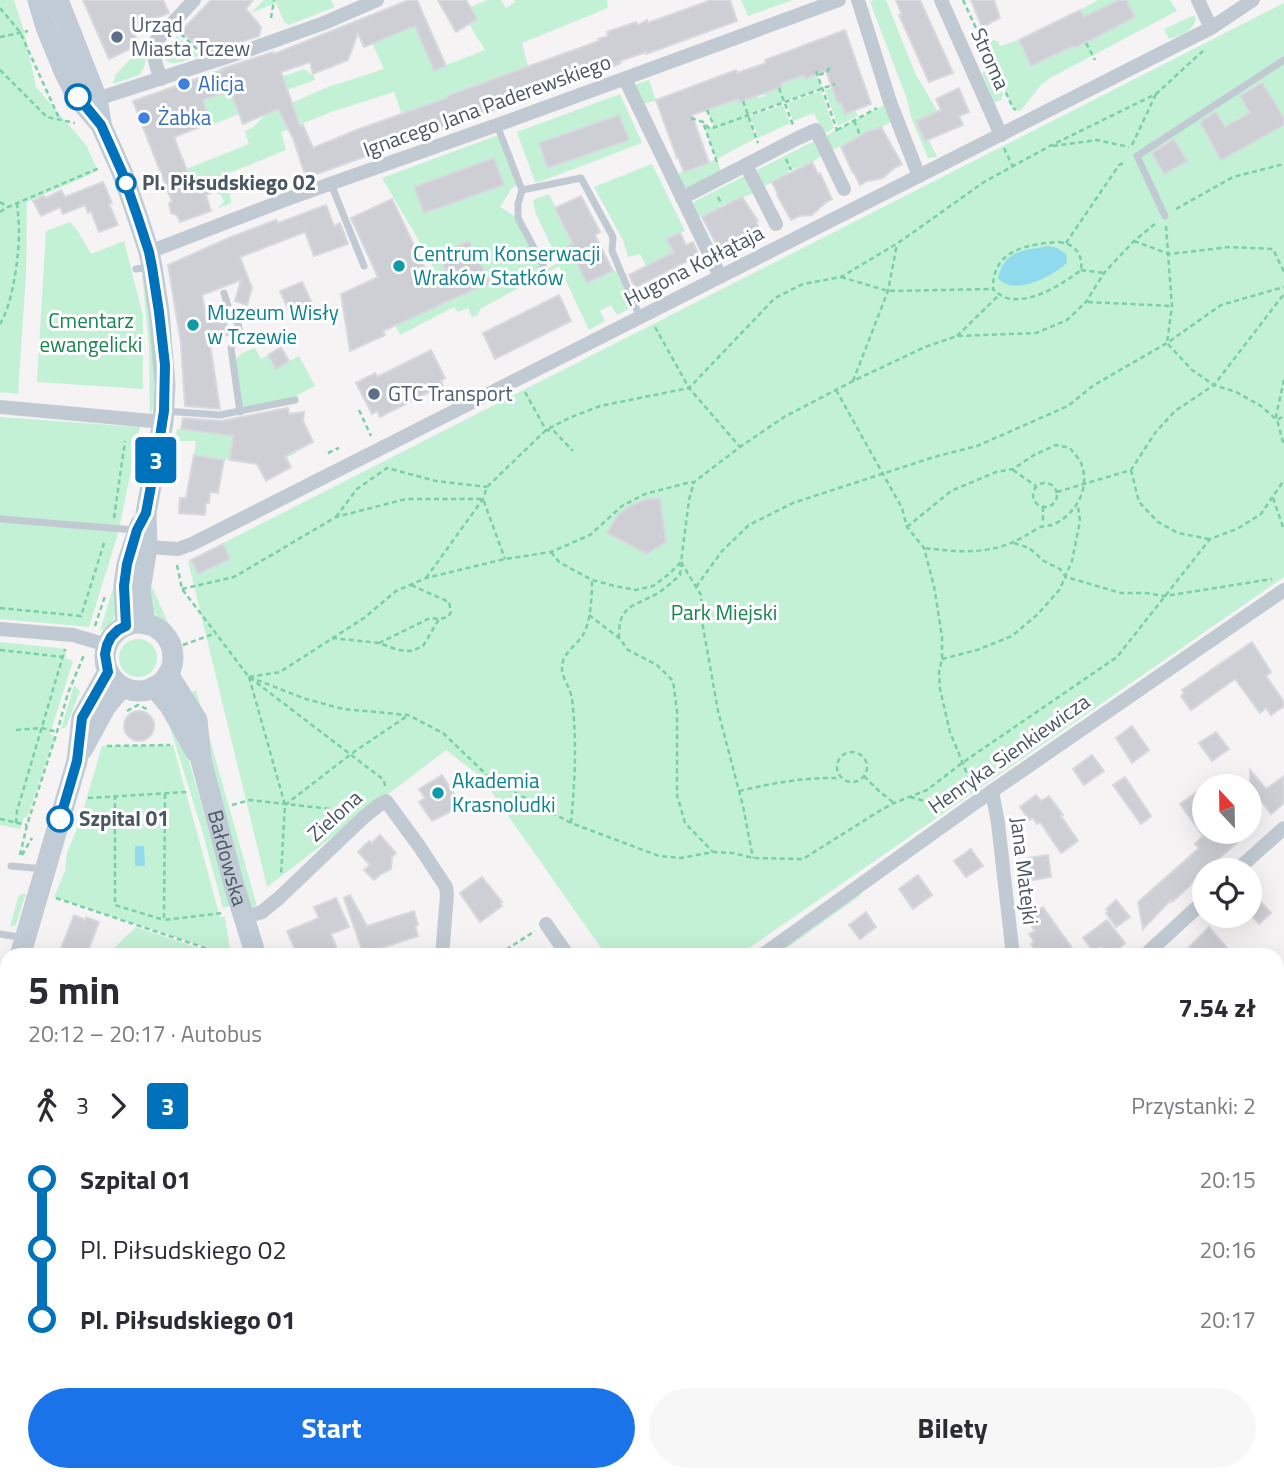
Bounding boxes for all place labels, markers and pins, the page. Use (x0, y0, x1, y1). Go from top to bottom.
place label: Urząd Miasta Tczew (131, 8, 250, 64)
marker: Urząd Miasta Tczew (109, 29, 125, 45)
place label: Alicja (198, 67, 245, 99)
marker: Alicja (176, 76, 192, 92)
unlabelled marker (65, 84, 91, 110)
place label: Żabka (158, 101, 212, 133)
marker: Żabka (136, 110, 152, 126)
place label: Pl. Piłsudskiego 02 (142, 166, 316, 198)
marker: Pl. Piłsudskiego 02 (116, 173, 136, 193)
place label: Centrum Konserwacji Wraków Statków (413, 237, 600, 293)
marker: Centrum Konserwacji Wraków Statków (391, 258, 407, 274)
place label: Muzeum Wisły w Tczewie (207, 296, 339, 352)
marker: Muzeum Wisły w Tczewie (185, 317, 201, 333)
place label: GTC Transport (388, 377, 513, 409)
marker: GTC Transport (366, 386, 382, 402)
place label: Akademia Krasnoludki (452, 764, 556, 820)
marker: Akademia Krasnoludki (430, 785, 446, 801)
place label: Szpital 01 (79, 802, 169, 834)
marker: Szpital 01 (47, 806, 73, 832)

